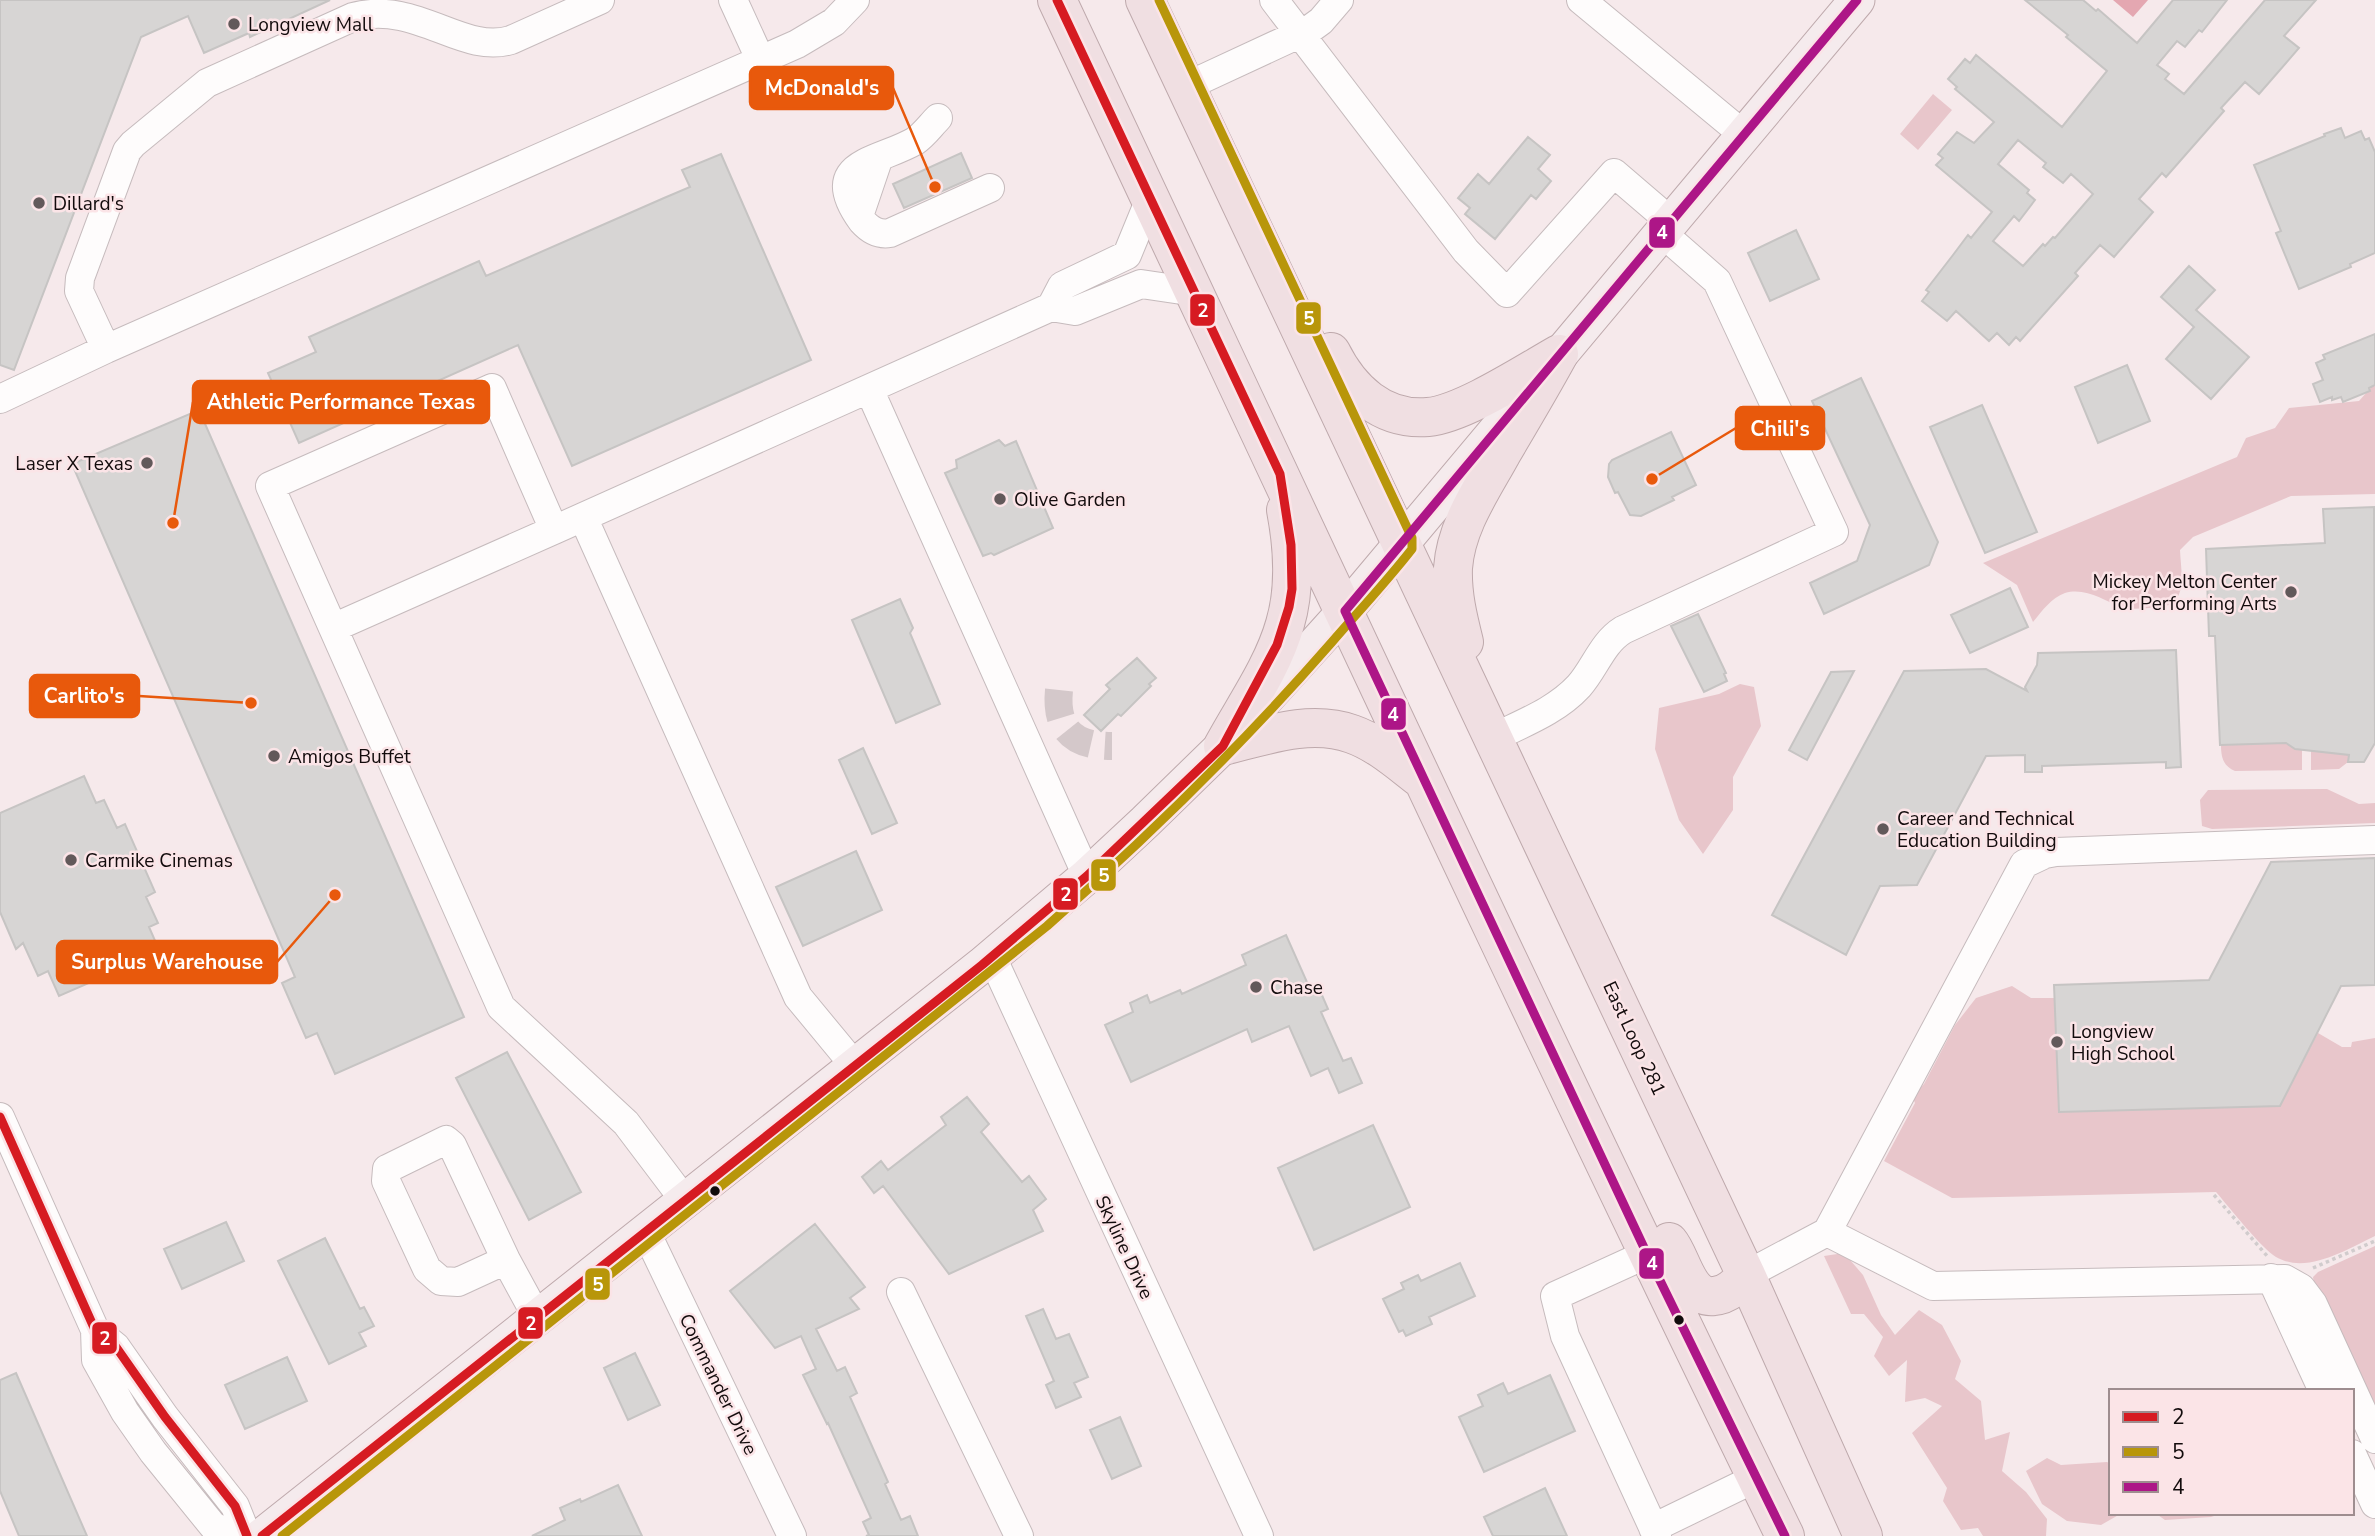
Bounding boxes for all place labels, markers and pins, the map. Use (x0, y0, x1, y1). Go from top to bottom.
place label: Longview Mall (248, 12, 374, 38)
marker: Longview Mall (226, 16, 242, 32)
callout: McDonald's (750, 67, 893, 109)
place label: Dillard's (53, 191, 124, 217)
marker: Dillard's (31, 195, 47, 211)
callout: Athletic Performance Texas (193, 381, 489, 423)
callout: Chili's (1736, 407, 1824, 449)
place label: Laser X Texas (15, 451, 133, 477)
marker: Laser X Texas (139, 455, 155, 471)
place label: Olive Garden (1014, 487, 1126, 513)
marker: Olive Garden (992, 491, 1008, 507)
place label: Mickey Melton Center for Performing Arts (2093, 569, 2277, 617)
marker: Mickey Melton Center for Performing Arts (2283, 584, 2299, 600)
callout: Carlito's (30, 675, 139, 717)
place label: Amigos Buffet (288, 744, 411, 770)
marker: Amigos Buffet (266, 748, 282, 764)
place label: Career and Technical Education Building (1897, 806, 2075, 854)
marker: Career and Technical Education Building (1875, 821, 1891, 837)
place label: Carmike Cinemas (85, 848, 233, 874)
marker: Carmike Cinemas (63, 852, 79, 868)
callout: Surplus Warehouse (57, 941, 277, 983)
place label: Chase (1270, 975, 1323, 1001)
marker: Chase (1248, 979, 1264, 995)
place label: Longview High School (2071, 1019, 2175, 1067)
marker: Longview High School (2049, 1034, 2065, 1050)
unlabelled marker (708, 1184, 722, 1198)
unlabelled marker (1672, 1313, 1686, 1327)

